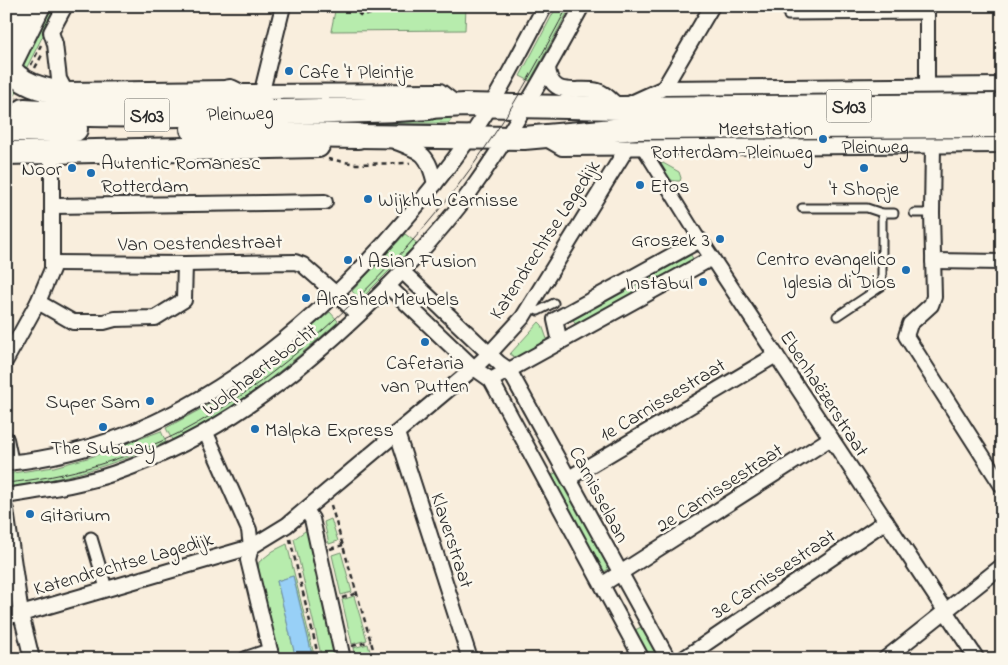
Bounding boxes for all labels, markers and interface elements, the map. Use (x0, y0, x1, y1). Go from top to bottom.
place label: Cafe 't Pleintje (299, 59, 414, 88)
marker: Cafe 't Pleintje (283, 65, 295, 77)
road number: S103 (826, 90, 872, 122)
road number: S103 (124, 98, 170, 132)
street label: Pleinweg (206, 100, 274, 131)
place label: Meetstation Rotterdam-Pleinweg (651, 116, 813, 169)
marker: Meetstation Rotterdam-Pleinweg (817, 133, 829, 145)
street label: Pleinweg (841, 134, 909, 164)
place label: Autentic Romanesc Rotterdam (101, 150, 260, 202)
street label: Katendrechtse Lagedijk (483, 155, 610, 327)
place label: Noor (22, 156, 63, 185)
marker: Noor (66, 162, 78, 174)
marker: 't Shopje (858, 162, 870, 174)
marker: Autentic Romanesc Rotterdam (85, 167, 97, 179)
place label: Etos (650, 173, 689, 202)
place label: 't Shopje (829, 176, 899, 205)
marker: Etos (634, 179, 646, 191)
place label: Wijkhub Carnisse (378, 187, 518, 216)
marker: Wijkhub Carnisse (362, 193, 374, 205)
place label: Groszek 3 (631, 227, 710, 256)
street label: Van Oestendestraat (117, 229, 283, 260)
marker: Groszek 3 (714, 233, 726, 245)
place label: Centro evangelico Iglesia di Dios (756, 246, 896, 299)
place label: I Asian Fusion (358, 248, 477, 277)
marker: I Asian Fusion (342, 254, 354, 266)
marker: Centro evangelico Iglesia di Dios (900, 264, 912, 276)
place label: Instabul (625, 270, 693, 299)
marker: Instabul (697, 276, 709, 288)
place label: Alrashed Meubels (316, 286, 459, 315)
marker: Alrashed Meubels (300, 292, 312, 304)
street label: Wolphaertsbocht (197, 318, 324, 424)
street label: Ebenhaëzerstraat (771, 325, 875, 464)
marker: Cafetaria van Putten (419, 336, 431, 348)
place label: Cafetaria van Putten (381, 350, 469, 402)
street label: 1e Carnissestraat (595, 352, 732, 450)
place label: Super Sam (46, 389, 140, 418)
marker: Super Sam (144, 395, 156, 407)
place label: Malpka Express (265, 417, 394, 446)
marker: The Subway (97, 421, 109, 433)
marker: Malpka Express (249, 423, 261, 435)
place label: The Subway (51, 435, 155, 464)
street label: 2e Carnissestraat (651, 437, 790, 541)
street label: Carnisselaan (560, 442, 635, 549)
street label: Klaverstraat (422, 489, 480, 592)
place label: Gitarium (40, 502, 110, 531)
marker: Gitarium (24, 508, 36, 520)
street label: 3e Carnissestraat (706, 523, 843, 627)
street label: Katendrechtse Lagedijk (31, 526, 217, 606)

